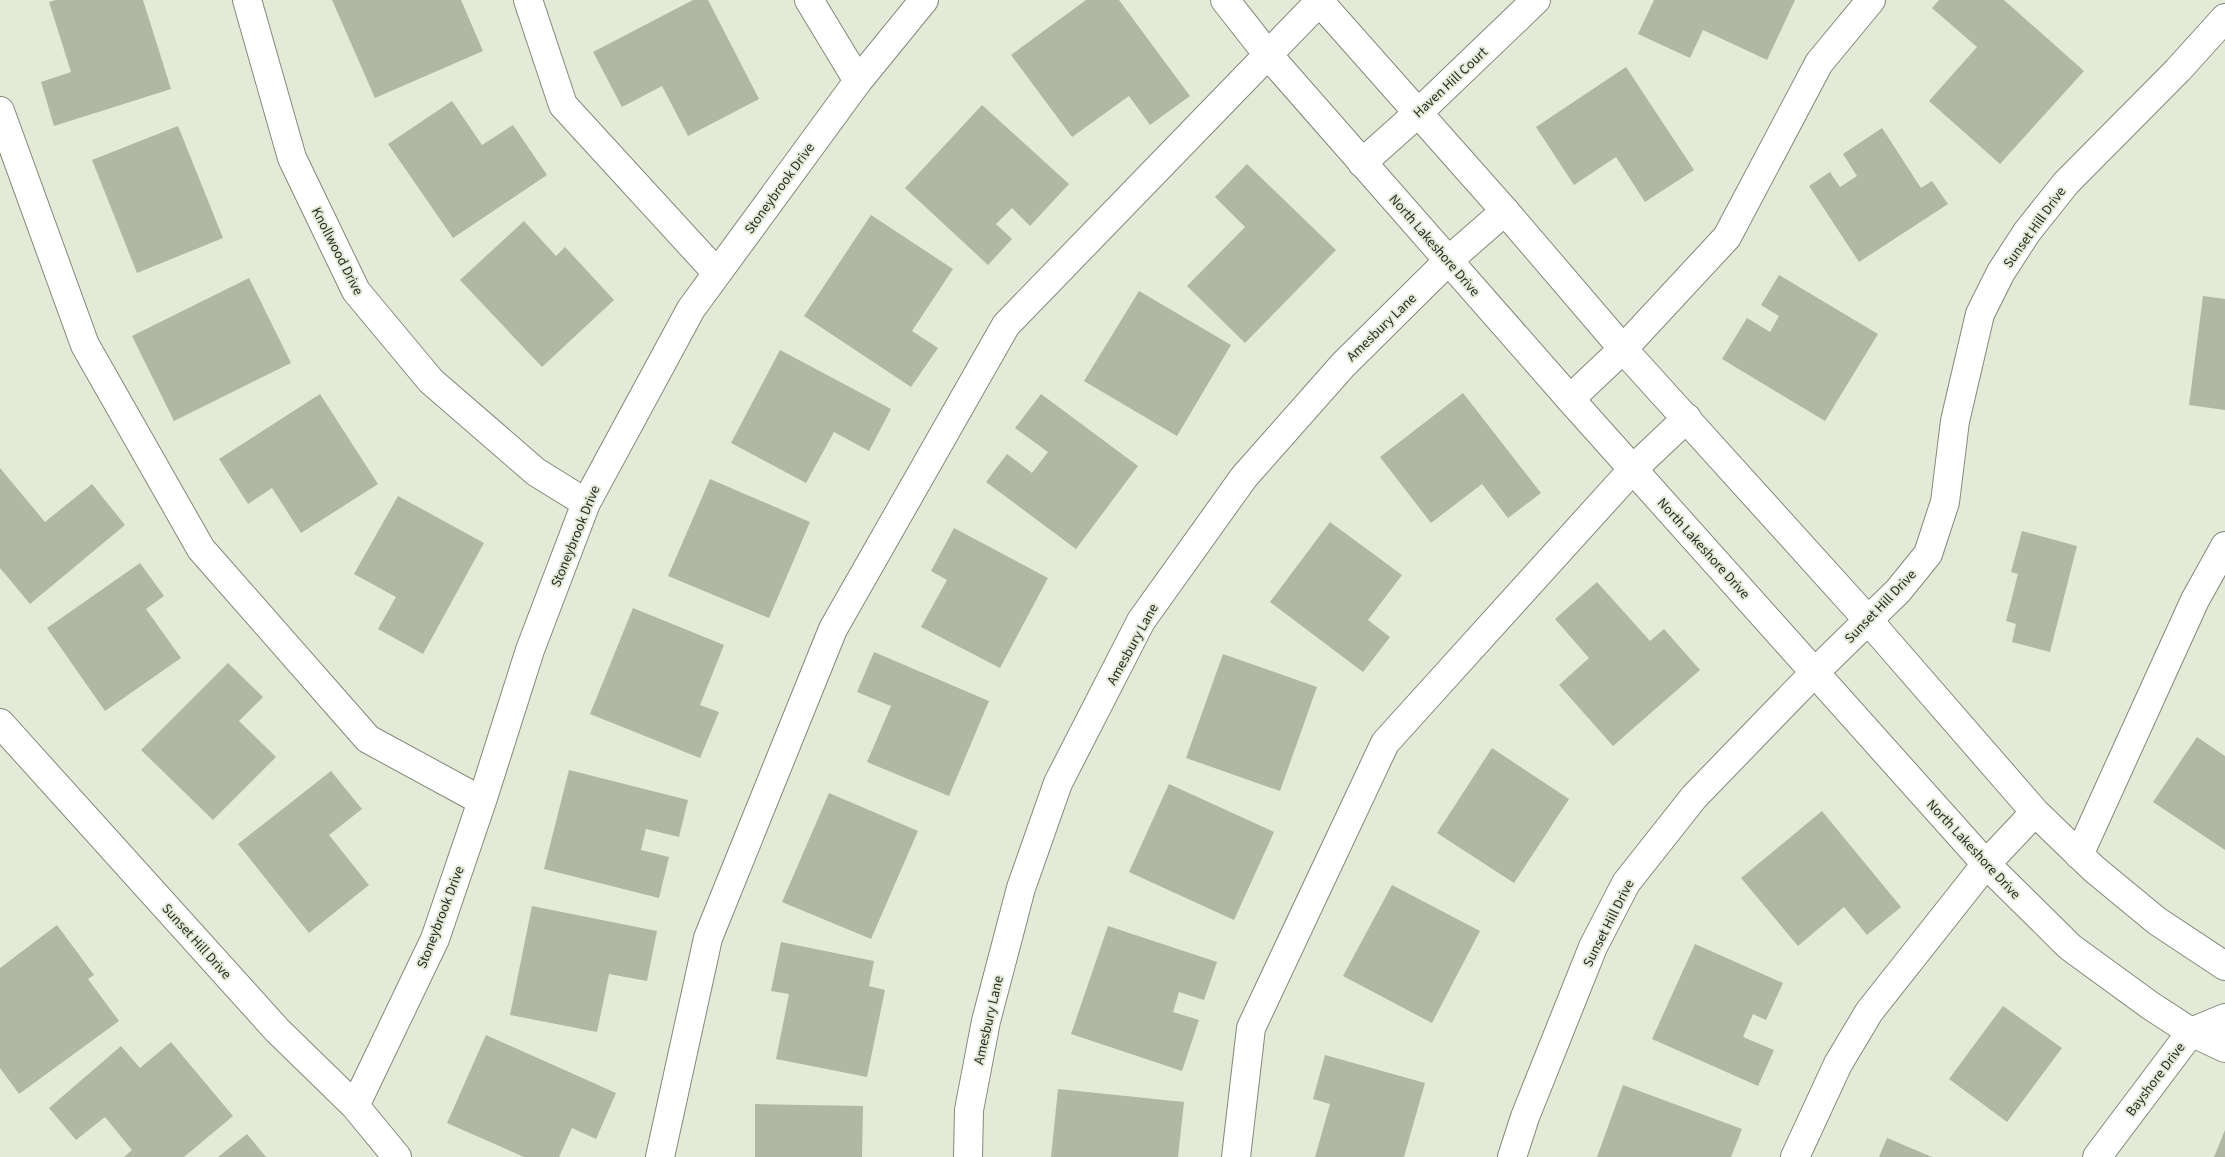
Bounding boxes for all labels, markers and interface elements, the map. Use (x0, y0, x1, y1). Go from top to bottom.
street label: Haven Hill Court (1409, 43, 1493, 123)
street label: Stoneybrook Drive (740, 139, 820, 238)
street label: Sunset Hill Drive (1999, 183, 2071, 272)
street label: North Lakeshore Drive (1384, 190, 1484, 301)
street label: Knollwood Drive (306, 204, 368, 299)
street label: Amesbury Lane (1342, 289, 1421, 366)
street label: Stoneybrook Drive (546, 482, 605, 590)
street label: North Lakeshore Drive (1652, 494, 1754, 604)
street label: Sunset Hill Drive (1840, 565, 1921, 648)
street label: Amesbury Lane (1102, 600, 1164, 689)
street label: North Lakeshore Drive (1922, 795, 2025, 904)
street label: Stoneybrook Drive (412, 863, 470, 971)
street label: Sunset Hill Drive (1578, 876, 1640, 971)
street label: Sunset Hill Drive (157, 899, 236, 984)
street label: Amesbury Lane (969, 974, 1009, 1067)
street label: Bayshore Drive (2121, 1039, 2190, 1121)

